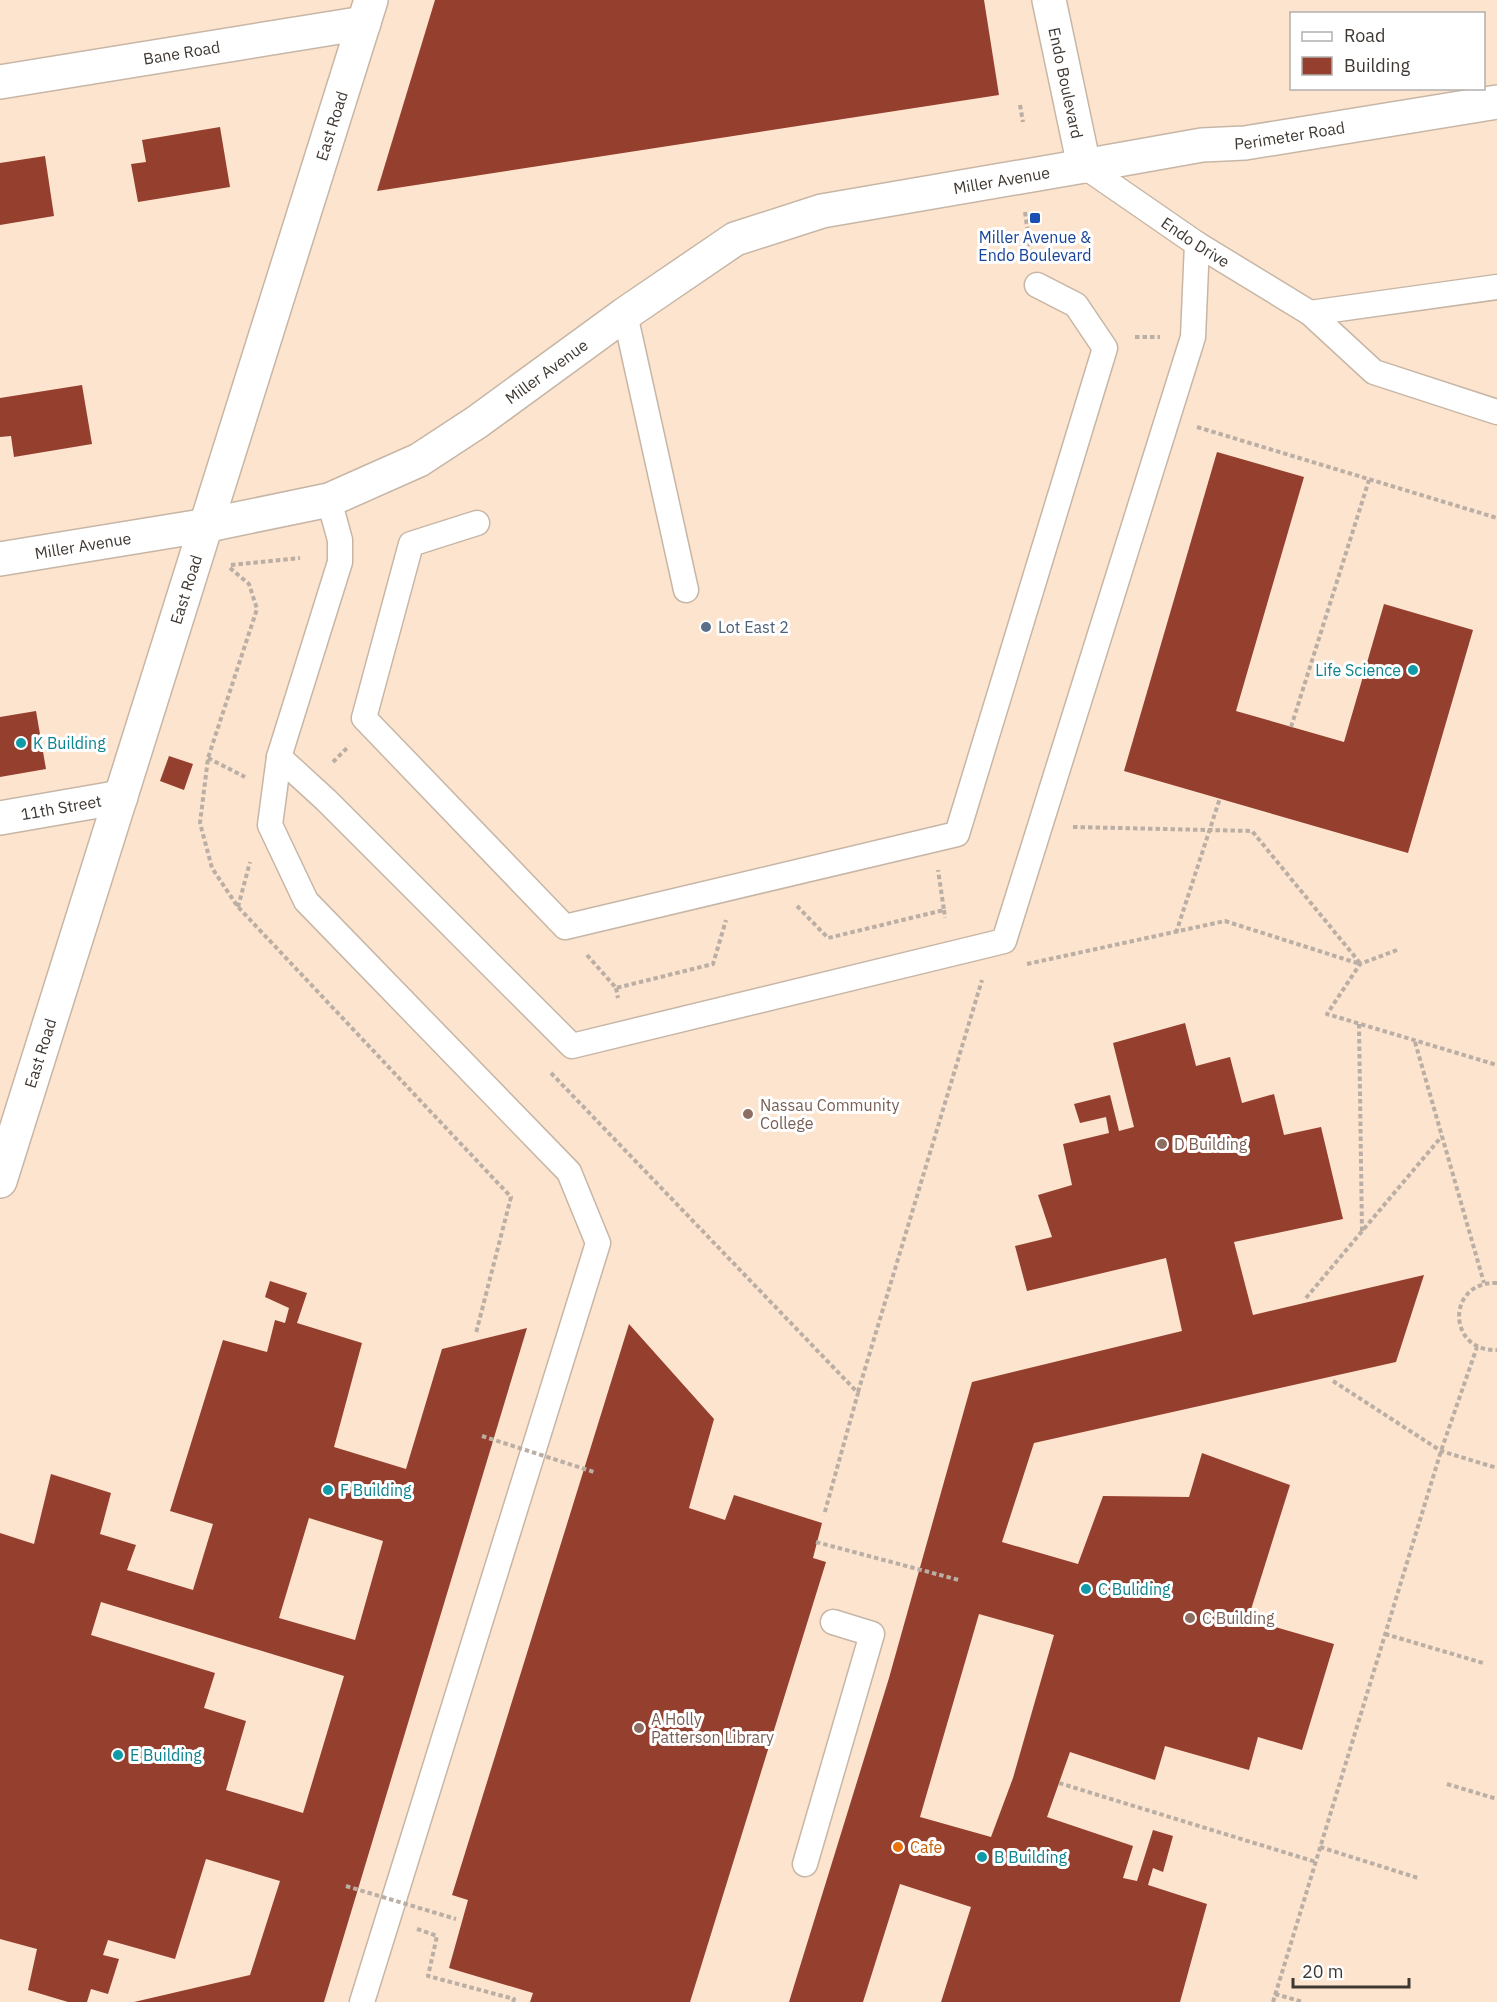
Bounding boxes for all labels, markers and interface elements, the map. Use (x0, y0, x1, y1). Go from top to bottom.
legend (1290, 12, 1485, 90)
text: Road (1344, 24, 1385, 47)
street label: Endo Boulevard (1044, 26, 1088, 140)
street label: Bane Road (142, 36, 221, 69)
text: Building (1344, 54, 1411, 77)
street label: East Road (311, 89, 352, 163)
street label: Perimeter Road (1234, 117, 1346, 153)
street label: Miller Avenue (952, 162, 1051, 198)
marker: Miller Avenue & Endo Boulevard (1028, 211, 1042, 225)
street label: Endo Drive (1157, 212, 1234, 272)
place label: Miller Avenue & Endo Boulevard (978, 227, 1092, 265)
street label: Miller Avenue (501, 334, 592, 408)
street label: Miller Avenue (33, 528, 133, 563)
street label: East Road (166, 552, 206, 627)
place label: Lot East 2 (718, 617, 789, 637)
marker: Lot East 2 (699, 620, 713, 634)
place label: Life Science (1315, 660, 1401, 680)
marker: Life Science (1406, 663, 1420, 677)
place label: K Building (33, 733, 106, 753)
marker: K Building (14, 736, 28, 750)
street label: 11th Street (19, 791, 103, 824)
street label: East Road (20, 1016, 60, 1090)
place label: Nassau Community College (760, 1095, 899, 1133)
marker: Nassau Community College (741, 1107, 755, 1121)
place label: D Building (1174, 1134, 1248, 1154)
marker: D Building (1155, 1137, 1169, 1151)
place label: F Building (340, 1480, 412, 1500)
marker: F Building (321, 1483, 335, 1497)
place label: C Buliding (1098, 1579, 1171, 1599)
marker: C Buliding (1079, 1582, 1093, 1596)
place label: C Building (1202, 1608, 1275, 1628)
marker: C Building (1183, 1611, 1197, 1625)
place label: A Holly Patterson Library (651, 1709, 774, 1747)
marker: A Holly Patterson Library (632, 1721, 646, 1735)
place label: E Building (130, 1745, 202, 1765)
marker: E Building (111, 1748, 125, 1762)
place label: Cafe (910, 1837, 943, 1857)
marker: Cafe (891, 1840, 905, 1854)
place label: B Building (994, 1847, 1067, 1867)
marker: B Building (975, 1850, 989, 1864)
scale bar (1293, 1951, 1408, 1989)
text: 20 m (1302, 1960, 1344, 1983)

